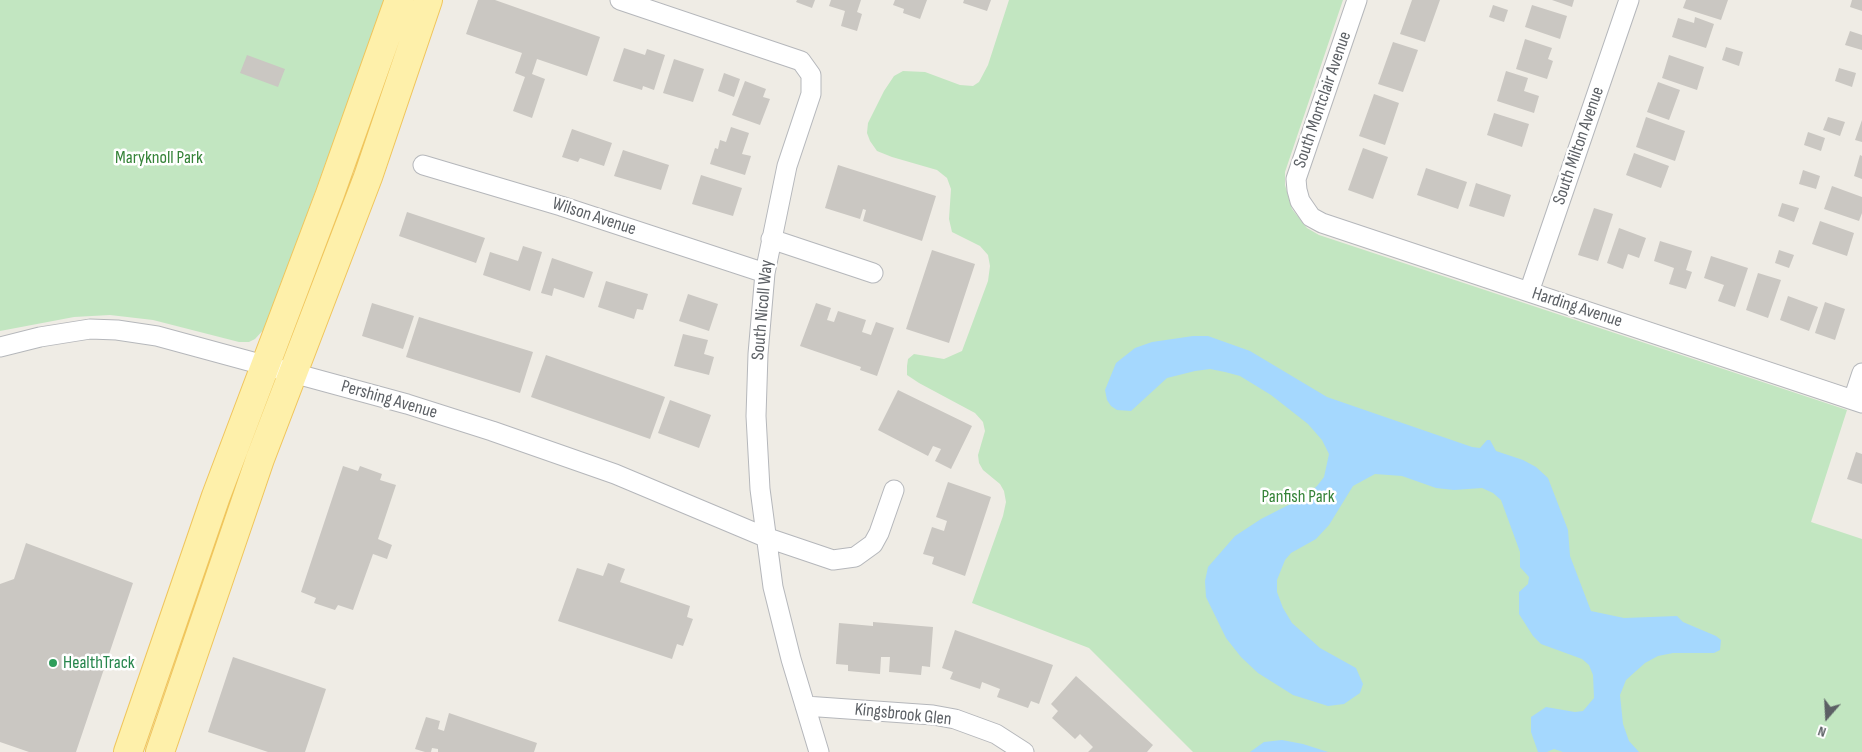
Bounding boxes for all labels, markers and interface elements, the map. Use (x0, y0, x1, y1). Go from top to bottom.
street label: South Montclair Avenue (1290, 29, 1356, 171)
street label: South Milton Avenue (1549, 84, 1609, 208)
park label: Maryknoll Park (115, 147, 203, 169)
street label: Wilson Avenue (549, 193, 639, 241)
street label: South Nicoll Way (748, 259, 778, 361)
street label: Harding Avenue (1529, 283, 1625, 333)
street label: Pershing Avenue (338, 376, 440, 424)
park label: Panfish Park (1261, 486, 1335, 508)
place label: HealthTrack (63, 652, 135, 674)
marker: HealthTrack (47, 657, 59, 669)
north arrow (1802, 692, 1852, 742)
street label: Kingsbrook Glen (854, 699, 952, 731)
text: N (1816, 722, 1828, 741)

